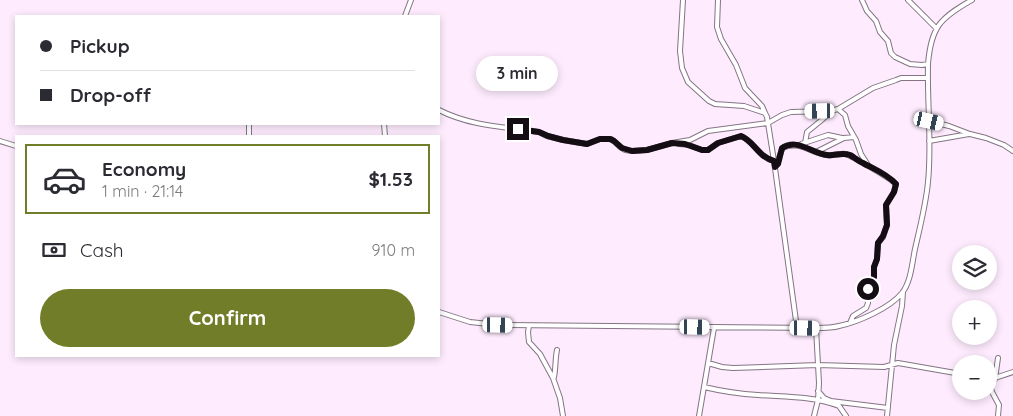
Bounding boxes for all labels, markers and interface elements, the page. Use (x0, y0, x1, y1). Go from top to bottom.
text: Pickup (70, 34, 130, 58)
callout: 3 min (477, 56, 559, 92)
text: 3 min (496, 63, 538, 83)
text: Drop-off (70, 83, 151, 107)
car (804, 103, 835, 119)
car (912, 110, 945, 132)
route end (507, 118, 529, 140)
icon: car (42, 157, 87, 202)
text: Economy (102, 157, 186, 181)
text: $1.53 (368, 167, 413, 191)
text: 1 min · 21:14 (102, 181, 183, 201)
icon: cash (40, 236, 68, 264)
text: Cash (80, 238, 124, 262)
text: 910 m (372, 240, 415, 260)
map controls (952, 245, 997, 400)
button: layers (952, 245, 997, 290)
route start (857, 278, 879, 300)
button: Confirm (40, 289, 415, 347)
button: + (952, 300, 997, 345)
car (482, 317, 513, 333)
car (679, 319, 710, 335)
car (789, 320, 820, 336)
button: − (952, 355, 997, 400)

